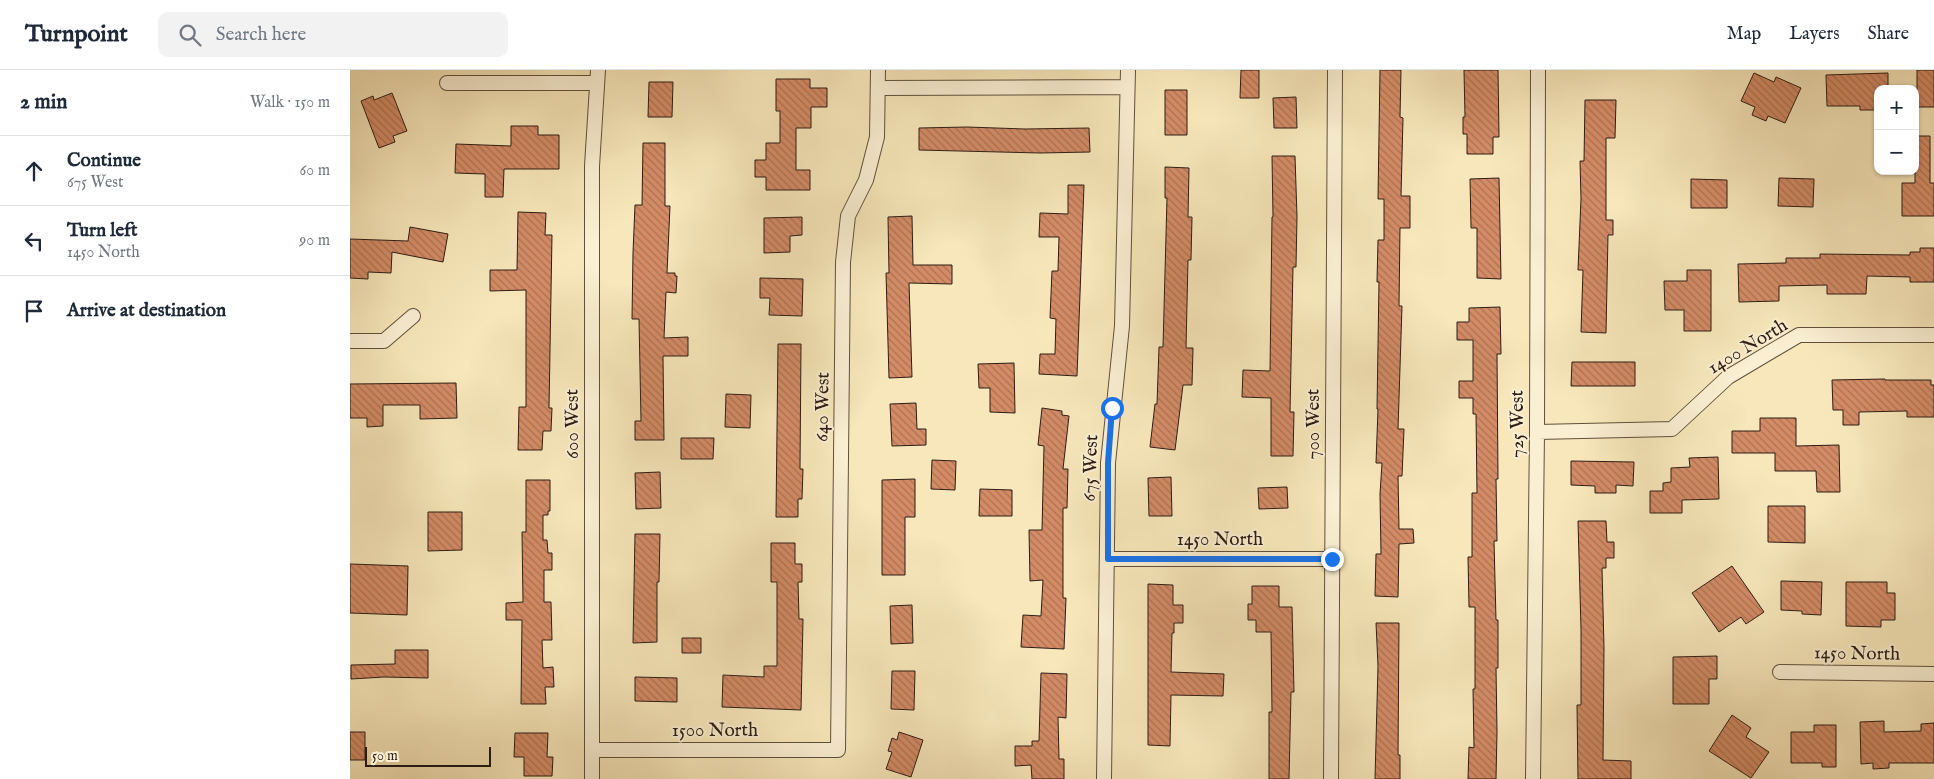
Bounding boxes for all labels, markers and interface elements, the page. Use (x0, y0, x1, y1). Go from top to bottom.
search box (158, 12, 508, 57)
text: Turnpoint (25, 19, 128, 50)
icon: search (176, 21, 204, 49)
text: Search here (216, 23, 306, 47)
text: Map (1727, 23, 1761, 46)
text: Layers (1789, 23, 1840, 46)
text: Share (1868, 23, 1909, 46)
map controls (1874, 85, 1919, 175)
button: + (1874, 85, 1919, 130)
text: 2 min (20, 89, 67, 116)
text: Walk · 150 m (250, 93, 330, 113)
button: − (1874, 130, 1919, 175)
text: Continue (67, 149, 141, 173)
icon: ahead (20, 157, 48, 185)
text: 60 m (300, 161, 330, 181)
text: 675 West (67, 173, 123, 193)
text: Turn left (67, 219, 138, 243)
icon: left (20, 227, 48, 255)
text: 90 m (299, 231, 330, 251)
text: 1450 North (67, 243, 140, 263)
icon: arrive (20, 297, 48, 325)
text: Arrive at destination (67, 299, 226, 323)
street label: 1400 North (1704, 314, 1792, 380)
street label: 640 West (810, 371, 836, 442)
street label: 700 West (1302, 388, 1326, 459)
street label: 600 West (561, 389, 585, 459)
street label: 725 West (1506, 390, 1530, 458)
route start (1101, 397, 1124, 420)
street label: 675 West (1078, 434, 1104, 502)
street label: 1450 North (1177, 528, 1263, 552)
route end (1321, 548, 1344, 571)
street label: 1450 North (1814, 641, 1900, 667)
street label: 1500 North (672, 719, 758, 743)
scale bar (365, 744, 491, 767)
text: 50 m (372, 747, 398, 765)

